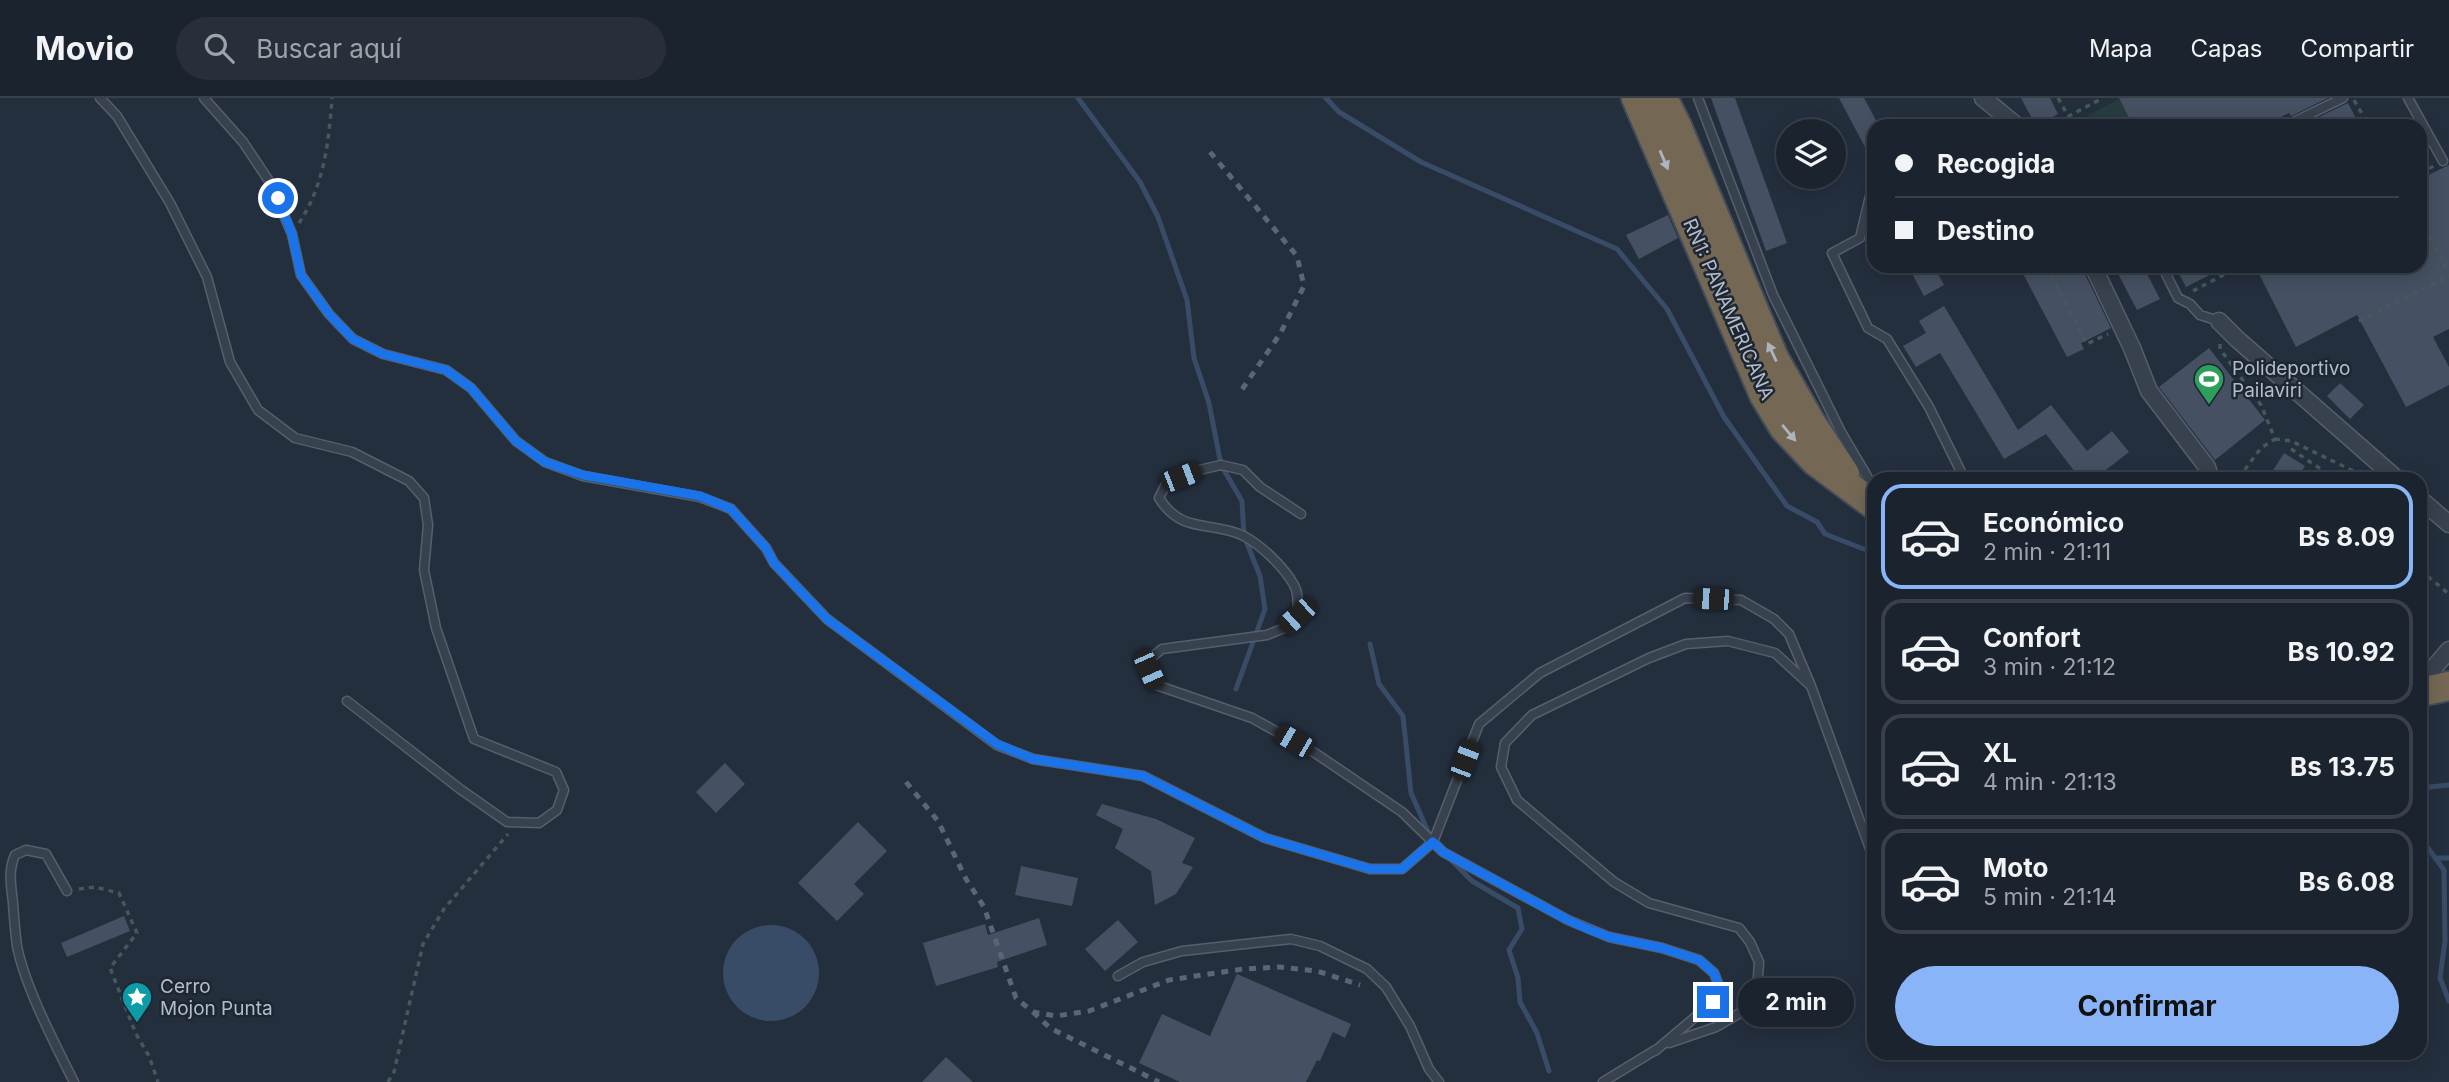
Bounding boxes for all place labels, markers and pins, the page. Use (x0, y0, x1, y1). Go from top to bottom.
place label: Polideportivo Pailaviri (2232, 357, 2350, 402)
sports icon: Polideportivo Pailaviri (2192, 362, 2226, 406)
place label: Cerro Mojon Punta (160, 975, 273, 1020)
place icon: Cerro Mojon Punta (120, 980, 154, 1024)

